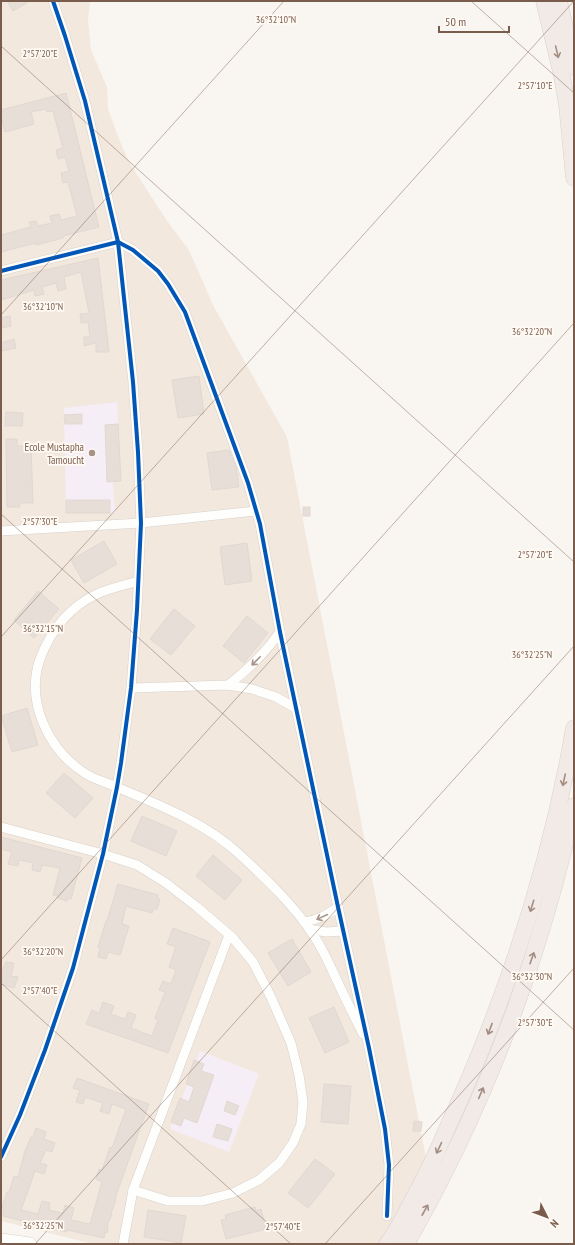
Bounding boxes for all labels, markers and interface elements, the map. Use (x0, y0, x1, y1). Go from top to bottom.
scale bar (439, 8, 509, 34)
text: 36°32'10"N (256, 13, 296, 26)
text: 50 m (445, 14, 466, 29)
one-way arrow (553, 46, 561, 59)
text: 2°57'20"E (23, 47, 57, 60)
text: 2°57'10"E (518, 79, 552, 92)
text: 36°32'10"N (23, 300, 63, 313)
text: 36°32'20"N (512, 325, 552, 338)
place label: Ecole Mustapha Tamoucht (24, 440, 84, 467)
marker: Ecole Mustapha Tamoucht (87, 448, 97, 458)
text: 2°57'30"E (23, 515, 57, 528)
text: 2°57'20"E (518, 548, 552, 561)
text: 36°32'15"N (23, 622, 63, 635)
text: 36°32'25"N (512, 648, 552, 661)
one-way arrow (251, 656, 261, 666)
one-way arrow (559, 773, 567, 786)
one-way arrow (528, 899, 535, 912)
one-way arrow (317, 914, 329, 921)
text: 36°32'20"N (23, 945, 63, 958)
one-way arrow (529, 952, 536, 965)
text: 36°32'30"N (512, 970, 552, 983)
text: 2°57'40"E (23, 984, 57, 997)
text: 2°57'30"E (518, 1016, 552, 1029)
one-way arrow (485, 1022, 493, 1034)
one-way arrow (477, 1087, 485, 1099)
one-way arrow (435, 1142, 442, 1154)
north arrow (527, 1197, 567, 1237)
one-way arrow (421, 1204, 429, 1216)
text: N (547, 1217, 562, 1231)
text: 36°32'25"N (23, 1219, 63, 1232)
text: 2°57'40"E (266, 1220, 300, 1233)

